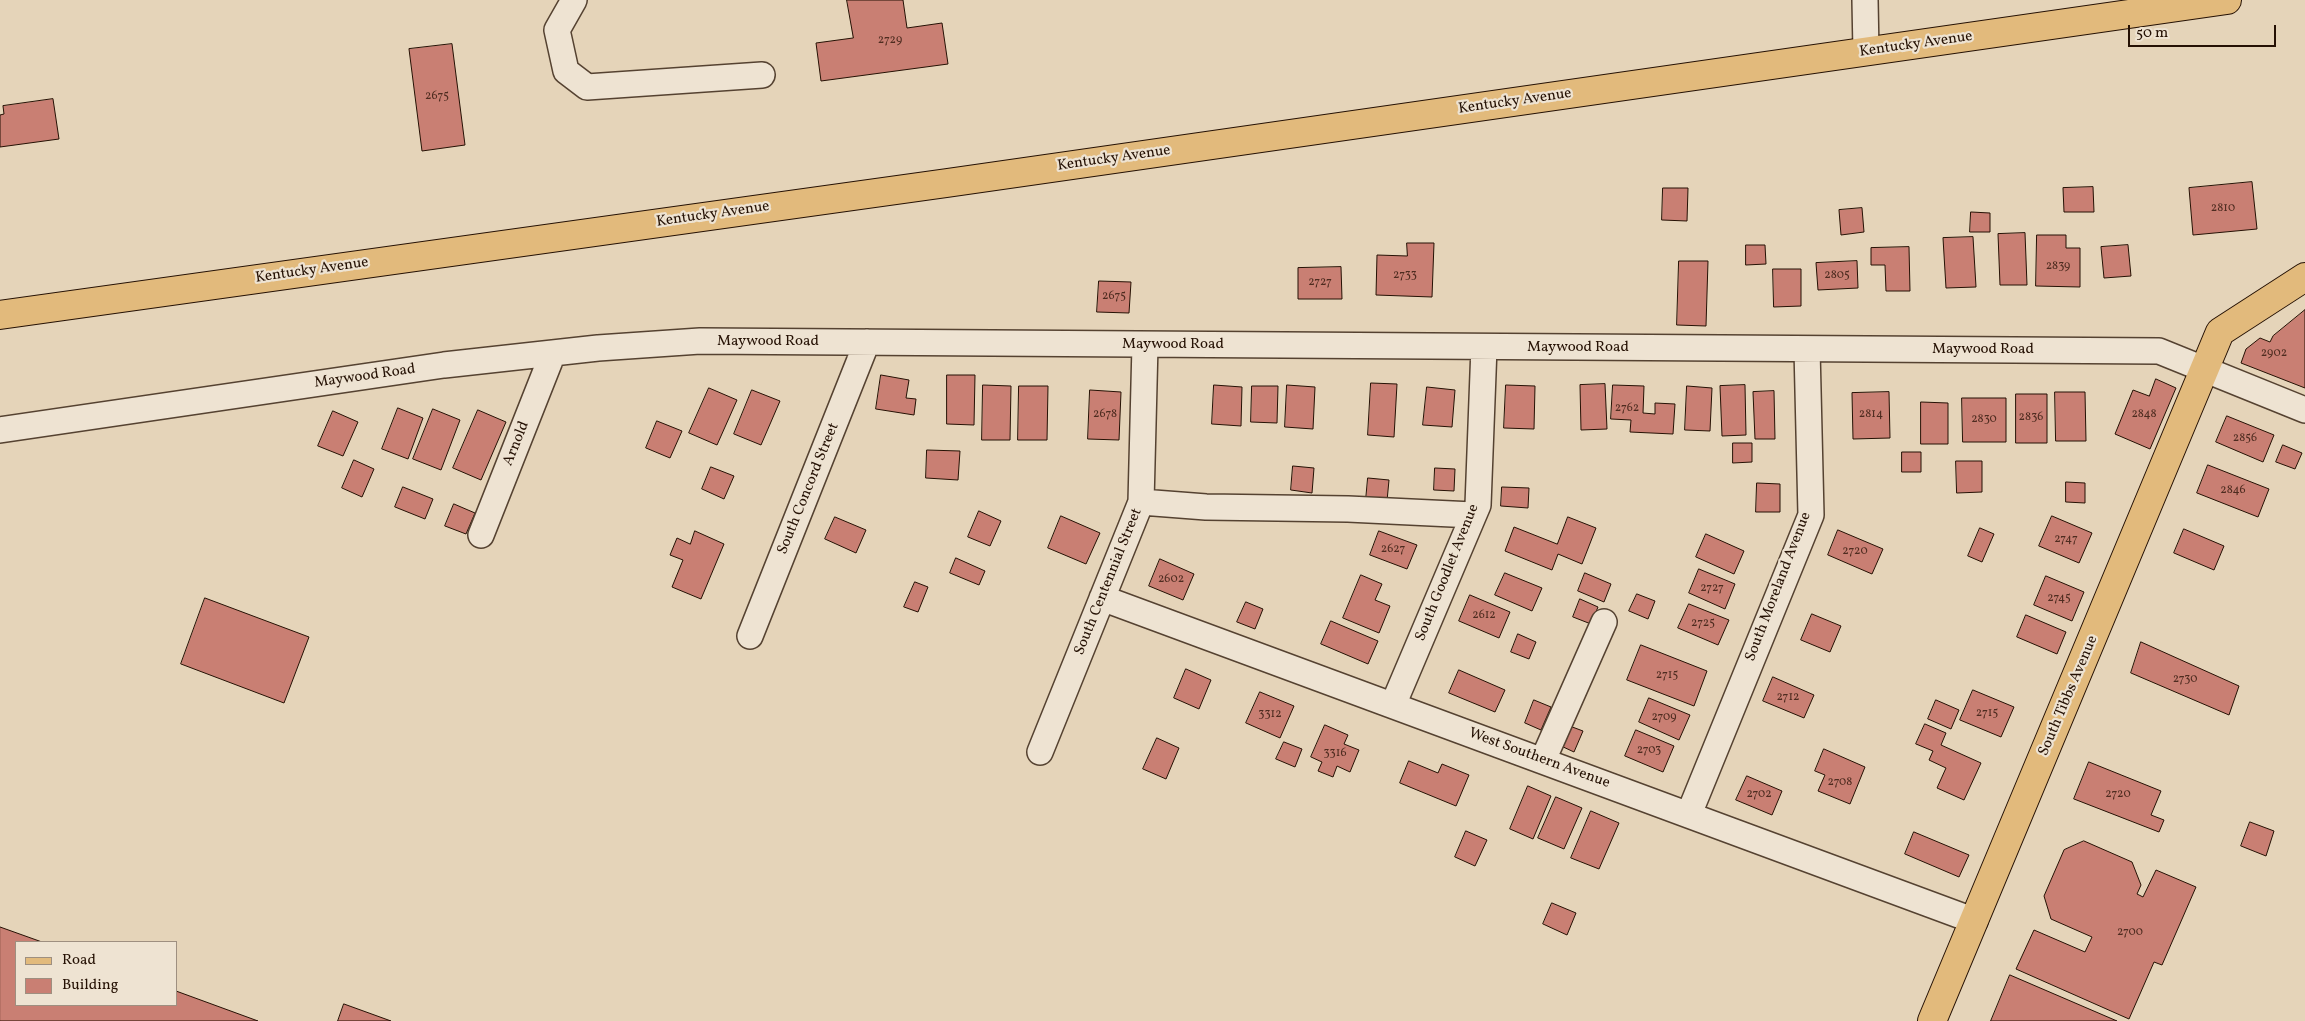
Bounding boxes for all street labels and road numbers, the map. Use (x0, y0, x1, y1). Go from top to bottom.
street label: Kentucky Avenue (1858, 28, 1974, 62)
street label: Kentucky Avenue (1457, 85, 1573, 119)
street label: Kentucky Avenue (1056, 142, 1172, 176)
street label: Kentucky Avenue (655, 198, 771, 232)
street label: Kentucky Avenue (254, 254, 370, 288)
street label: Maywood Road (717, 333, 819, 351)
street label: Maywood Road (1122, 336, 1224, 354)
street label: Maywood Road (1527, 339, 1629, 357)
street label: Maywood Road (1932, 341, 2034, 359)
street label: Maywood Road (313, 361, 417, 393)
street label: Arnold (500, 419, 534, 469)
street label: South Concord Street (774, 421, 844, 557)
street label: South Goodlet Avenue (1412, 502, 1484, 644)
street label: South Centennial Street (1071, 506, 1147, 658)
street label: South Moreland Avenue (1742, 510, 1816, 664)
street label: South Tibbs Avenue (2035, 633, 2103, 759)
street label: West Southern Avenue (1466, 725, 1612, 793)

